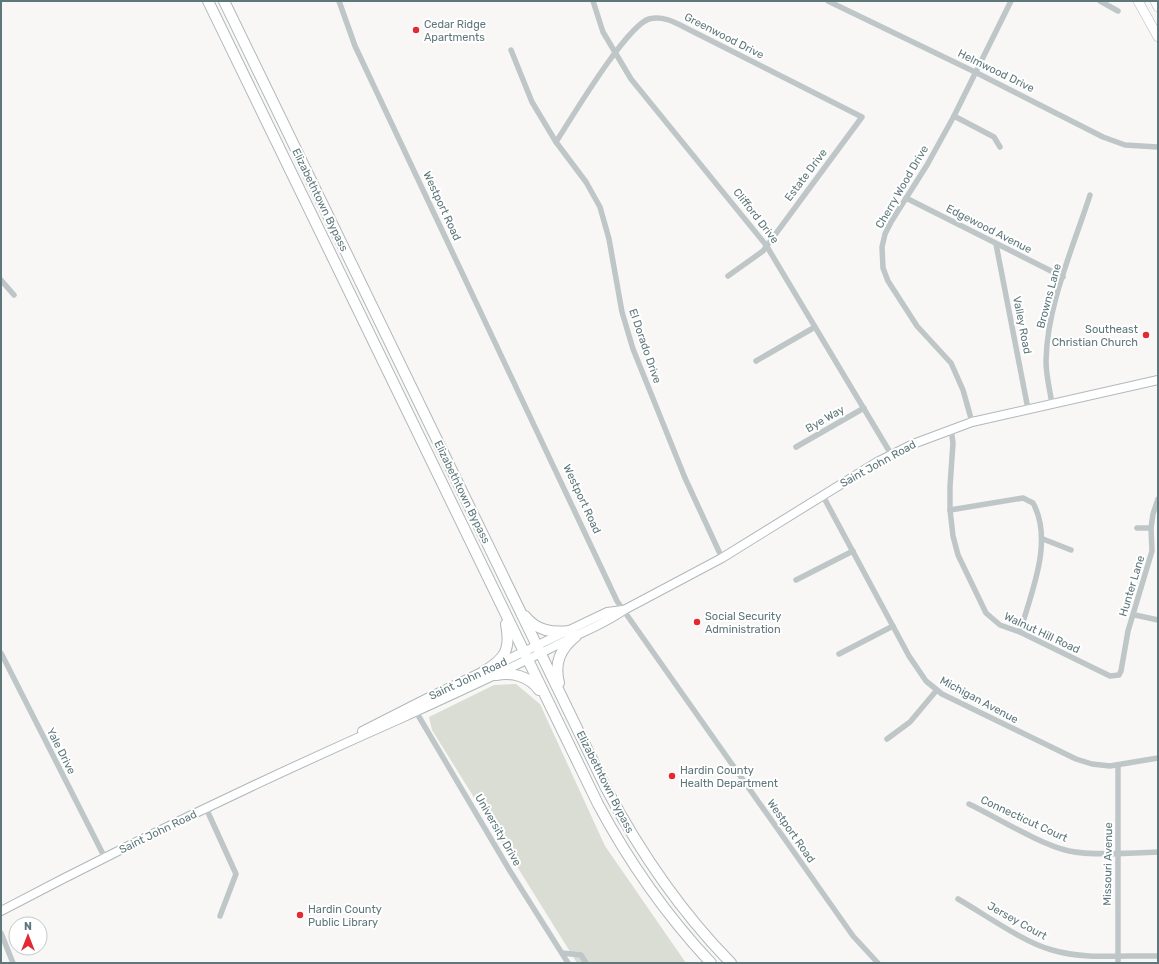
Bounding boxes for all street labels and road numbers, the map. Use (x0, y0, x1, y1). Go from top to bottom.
street label: Greenwood Drive (682, 10, 766, 62)
street label: Helmwood Drive (956, 47, 1036, 95)
street label: Cherry Wood Drive (873, 143, 931, 231)
street label: Elizabethtown Bypass (289, 146, 351, 254)
street label: Estate Drive (782, 146, 830, 204)
street label: Westport Road (420, 169, 464, 243)
street label: Clifford Drive (730, 186, 782, 246)
street label: Edgewood Avenue (944, 202, 1034, 256)
street label: Browns Lane (1034, 262, 1064, 330)
street label: Valley Road (1010, 295, 1034, 355)
street label: El Dorado Drive (626, 307, 664, 385)
street label: Bye Way (803, 403, 847, 435)
street label: Elizabethtown Bypass (431, 438, 493, 546)
street label: Saint John Road (838, 438, 918, 490)
street label: Westport Road (560, 462, 604, 536)
street label: Hunter Lane (1117, 554, 1147, 618)
street label: Walnut Hill Road (1002, 610, 1082, 656)
street label: Saint John Road (427, 655, 509, 703)
street label: Michigan Avenue (938, 674, 1020, 726)
street label: Yale Drive (44, 726, 78, 776)
street label: Elizabethtown Bypass (574, 729, 637, 836)
street label: University Drive (472, 792, 524, 868)
street label: Connecticut Court (978, 793, 1070, 845)
street label: Westport Road (764, 797, 818, 865)
street label: Saint John Road (117, 808, 199, 856)
street label: Missouri Avenue (1101, 822, 1115, 906)
street label: Jersey Court (985, 899, 1050, 943)

